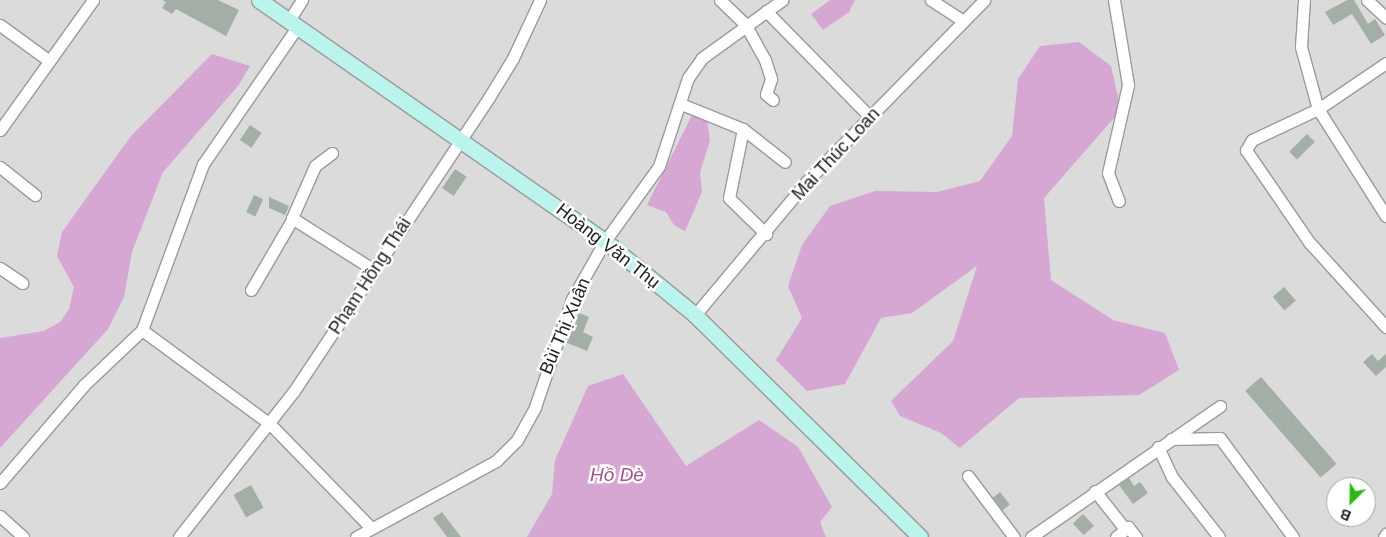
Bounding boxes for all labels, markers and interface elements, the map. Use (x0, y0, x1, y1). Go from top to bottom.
street label: Mai Thúc Loan (788, 103, 884, 205)
street label: Hoàng Văn Thụ (552, 199, 664, 293)
street label: Phạm Hồng Thái (324, 213, 416, 339)
street label: Bùi Thị Xuân (535, 274, 595, 378)
water label: Hồ Dè (590, 464, 644, 486)
north arrow (1326, 477, 1376, 527)
text: B (1338, 506, 1353, 524)

